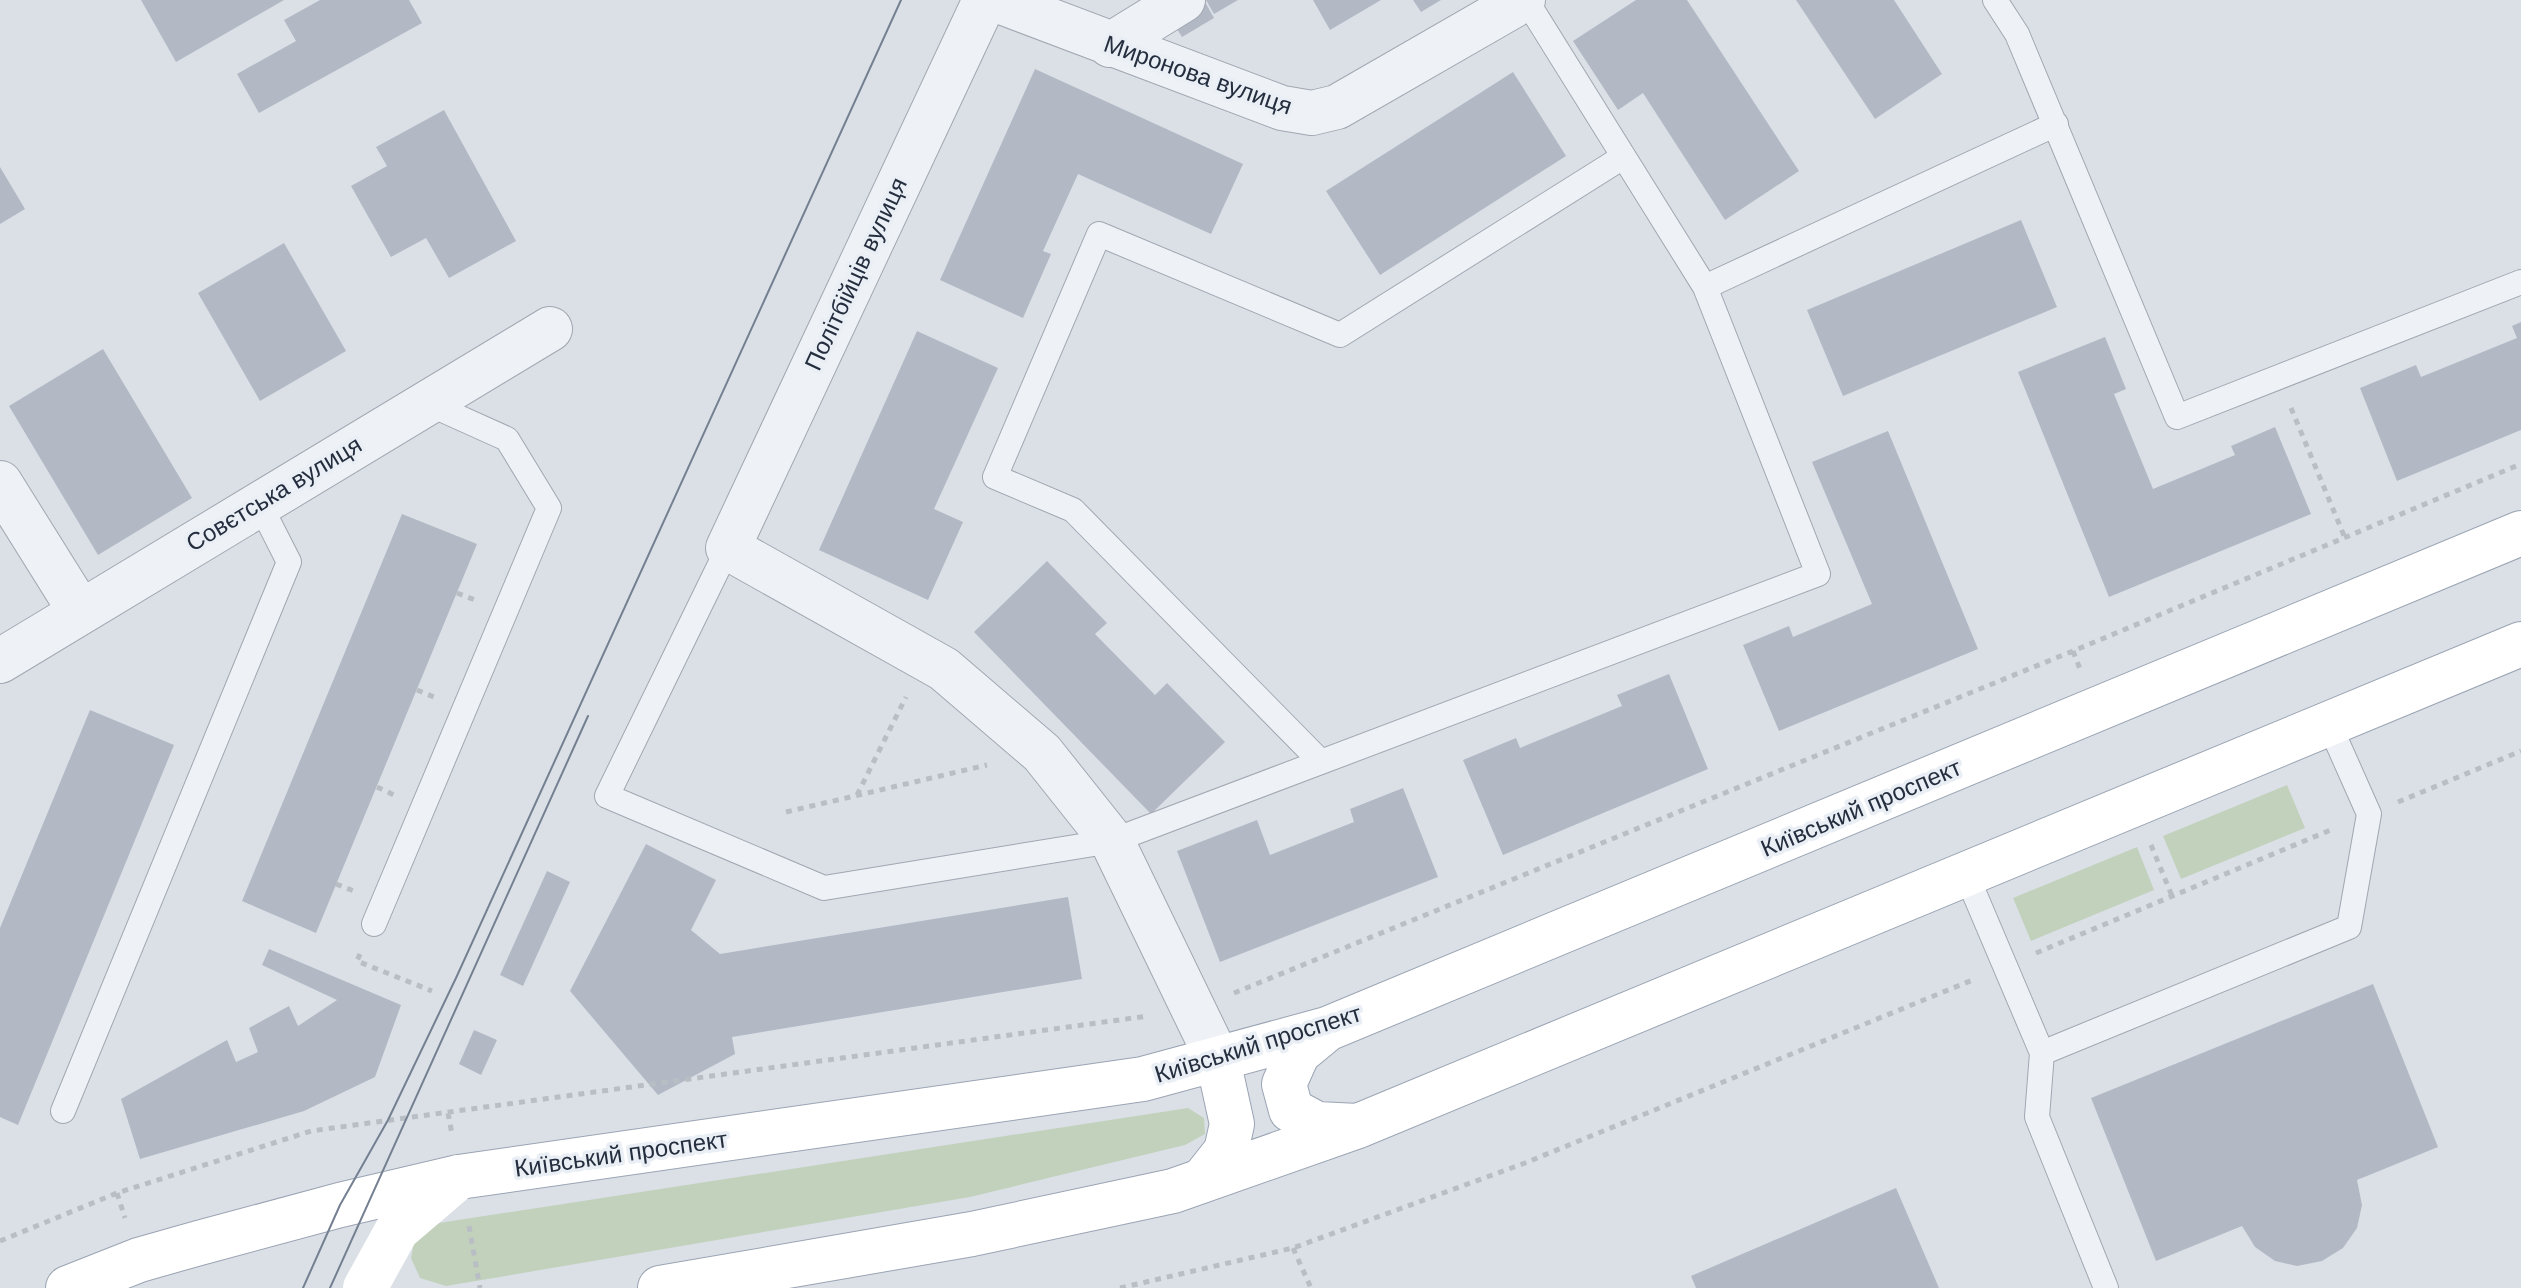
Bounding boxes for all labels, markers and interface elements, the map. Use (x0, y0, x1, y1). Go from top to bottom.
street label: Миронова вулиця (1101, 30, 1296, 119)
street label: Політбійців вулиця (799, 173, 912, 374)
street label: Совєтська вулиця (181, 431, 366, 557)
street label: Київський проспект (1757, 753, 1965, 862)
street label: Київський проспект (1151, 999, 1365, 1088)
street label: Київський проспект (513, 1125, 729, 1182)

